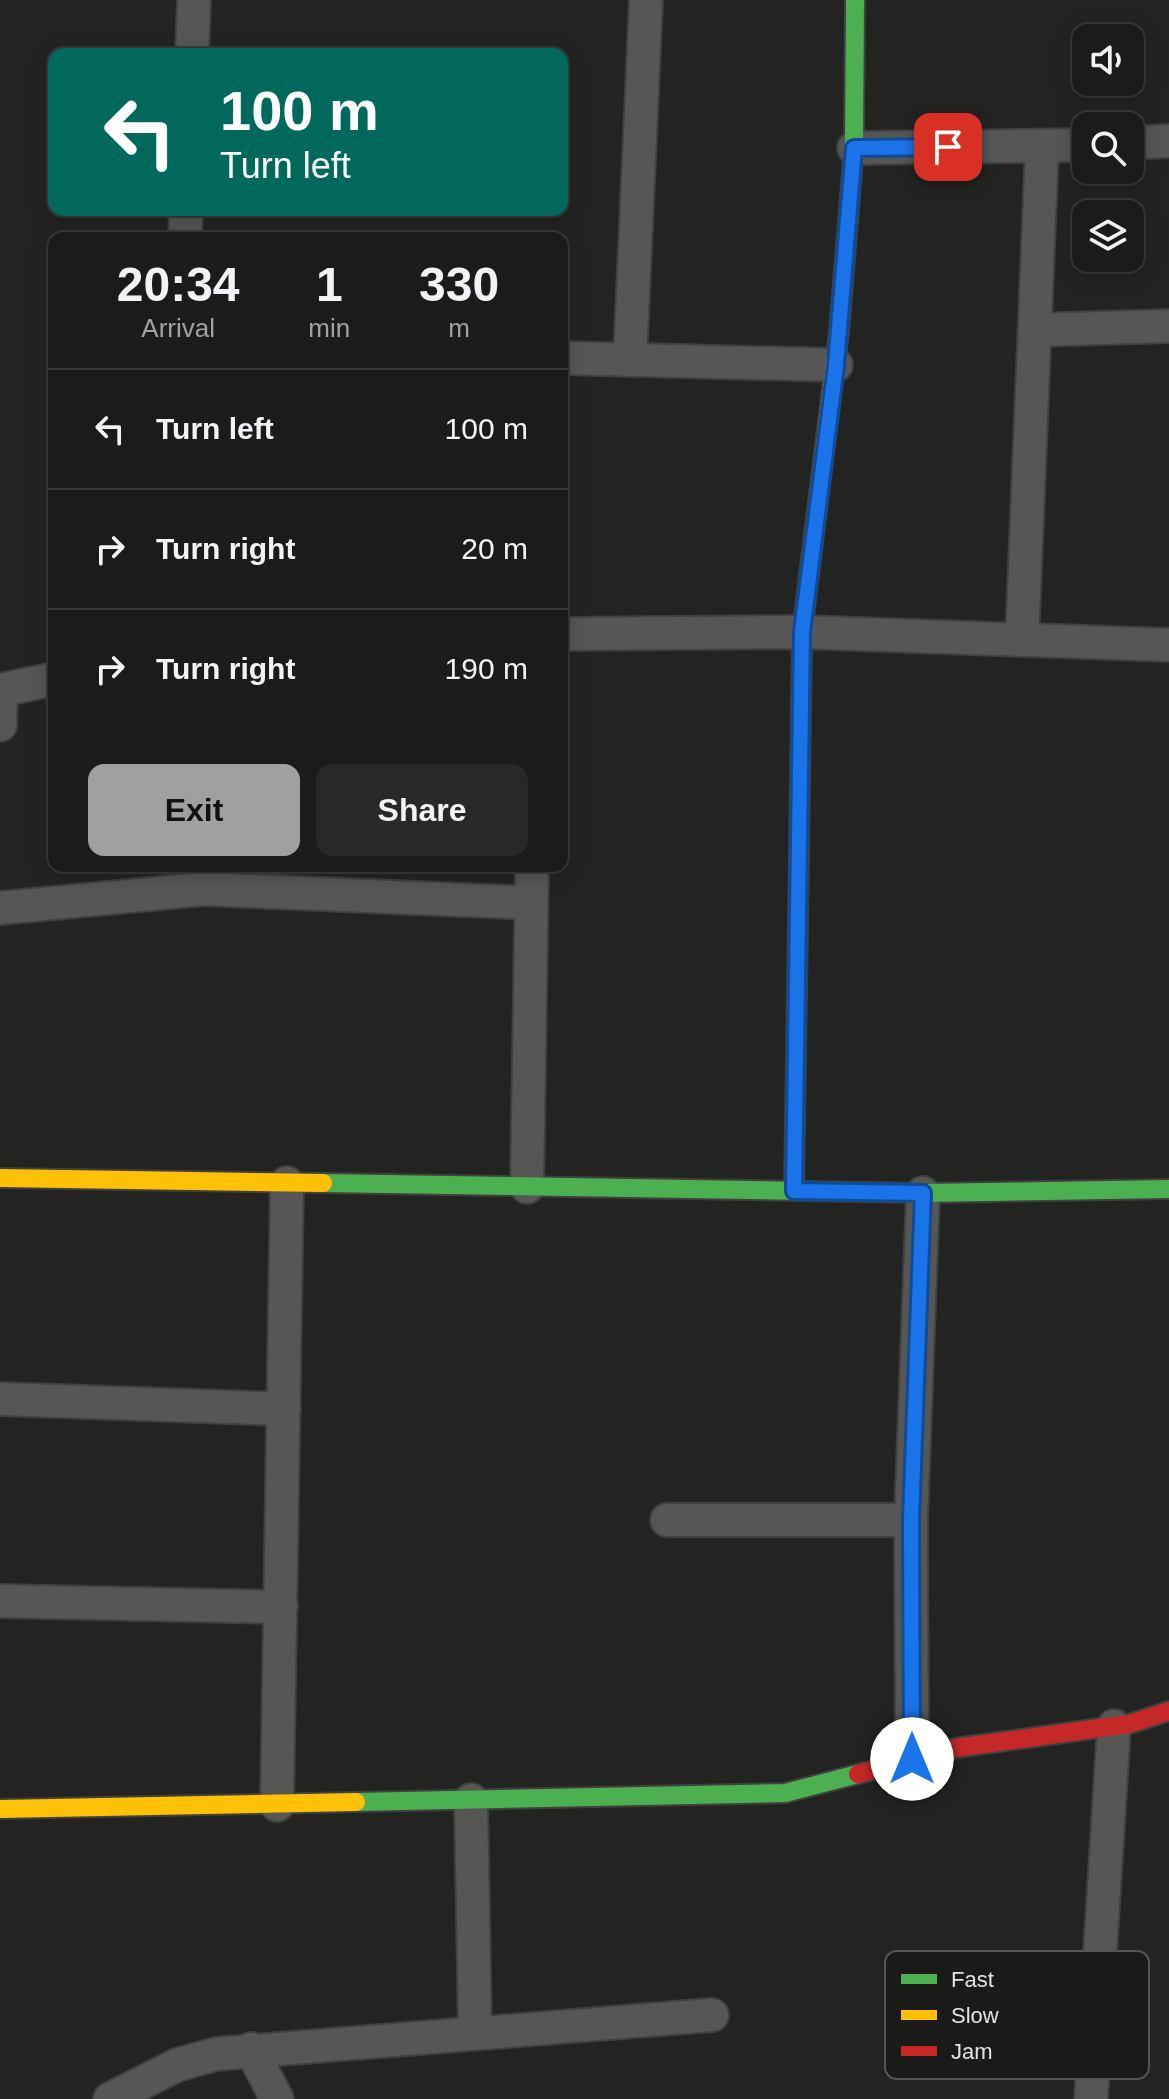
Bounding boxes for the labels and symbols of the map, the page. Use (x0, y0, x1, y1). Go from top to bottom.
pin (914, 113, 982, 181)
position arrow (870, 1717, 954, 1801)
legend (885, 1951, 1149, 2079)
text: Fast (951, 1967, 994, 1992)
text: Slow (951, 2003, 999, 2028)
text: Jam (951, 2039, 993, 2064)

